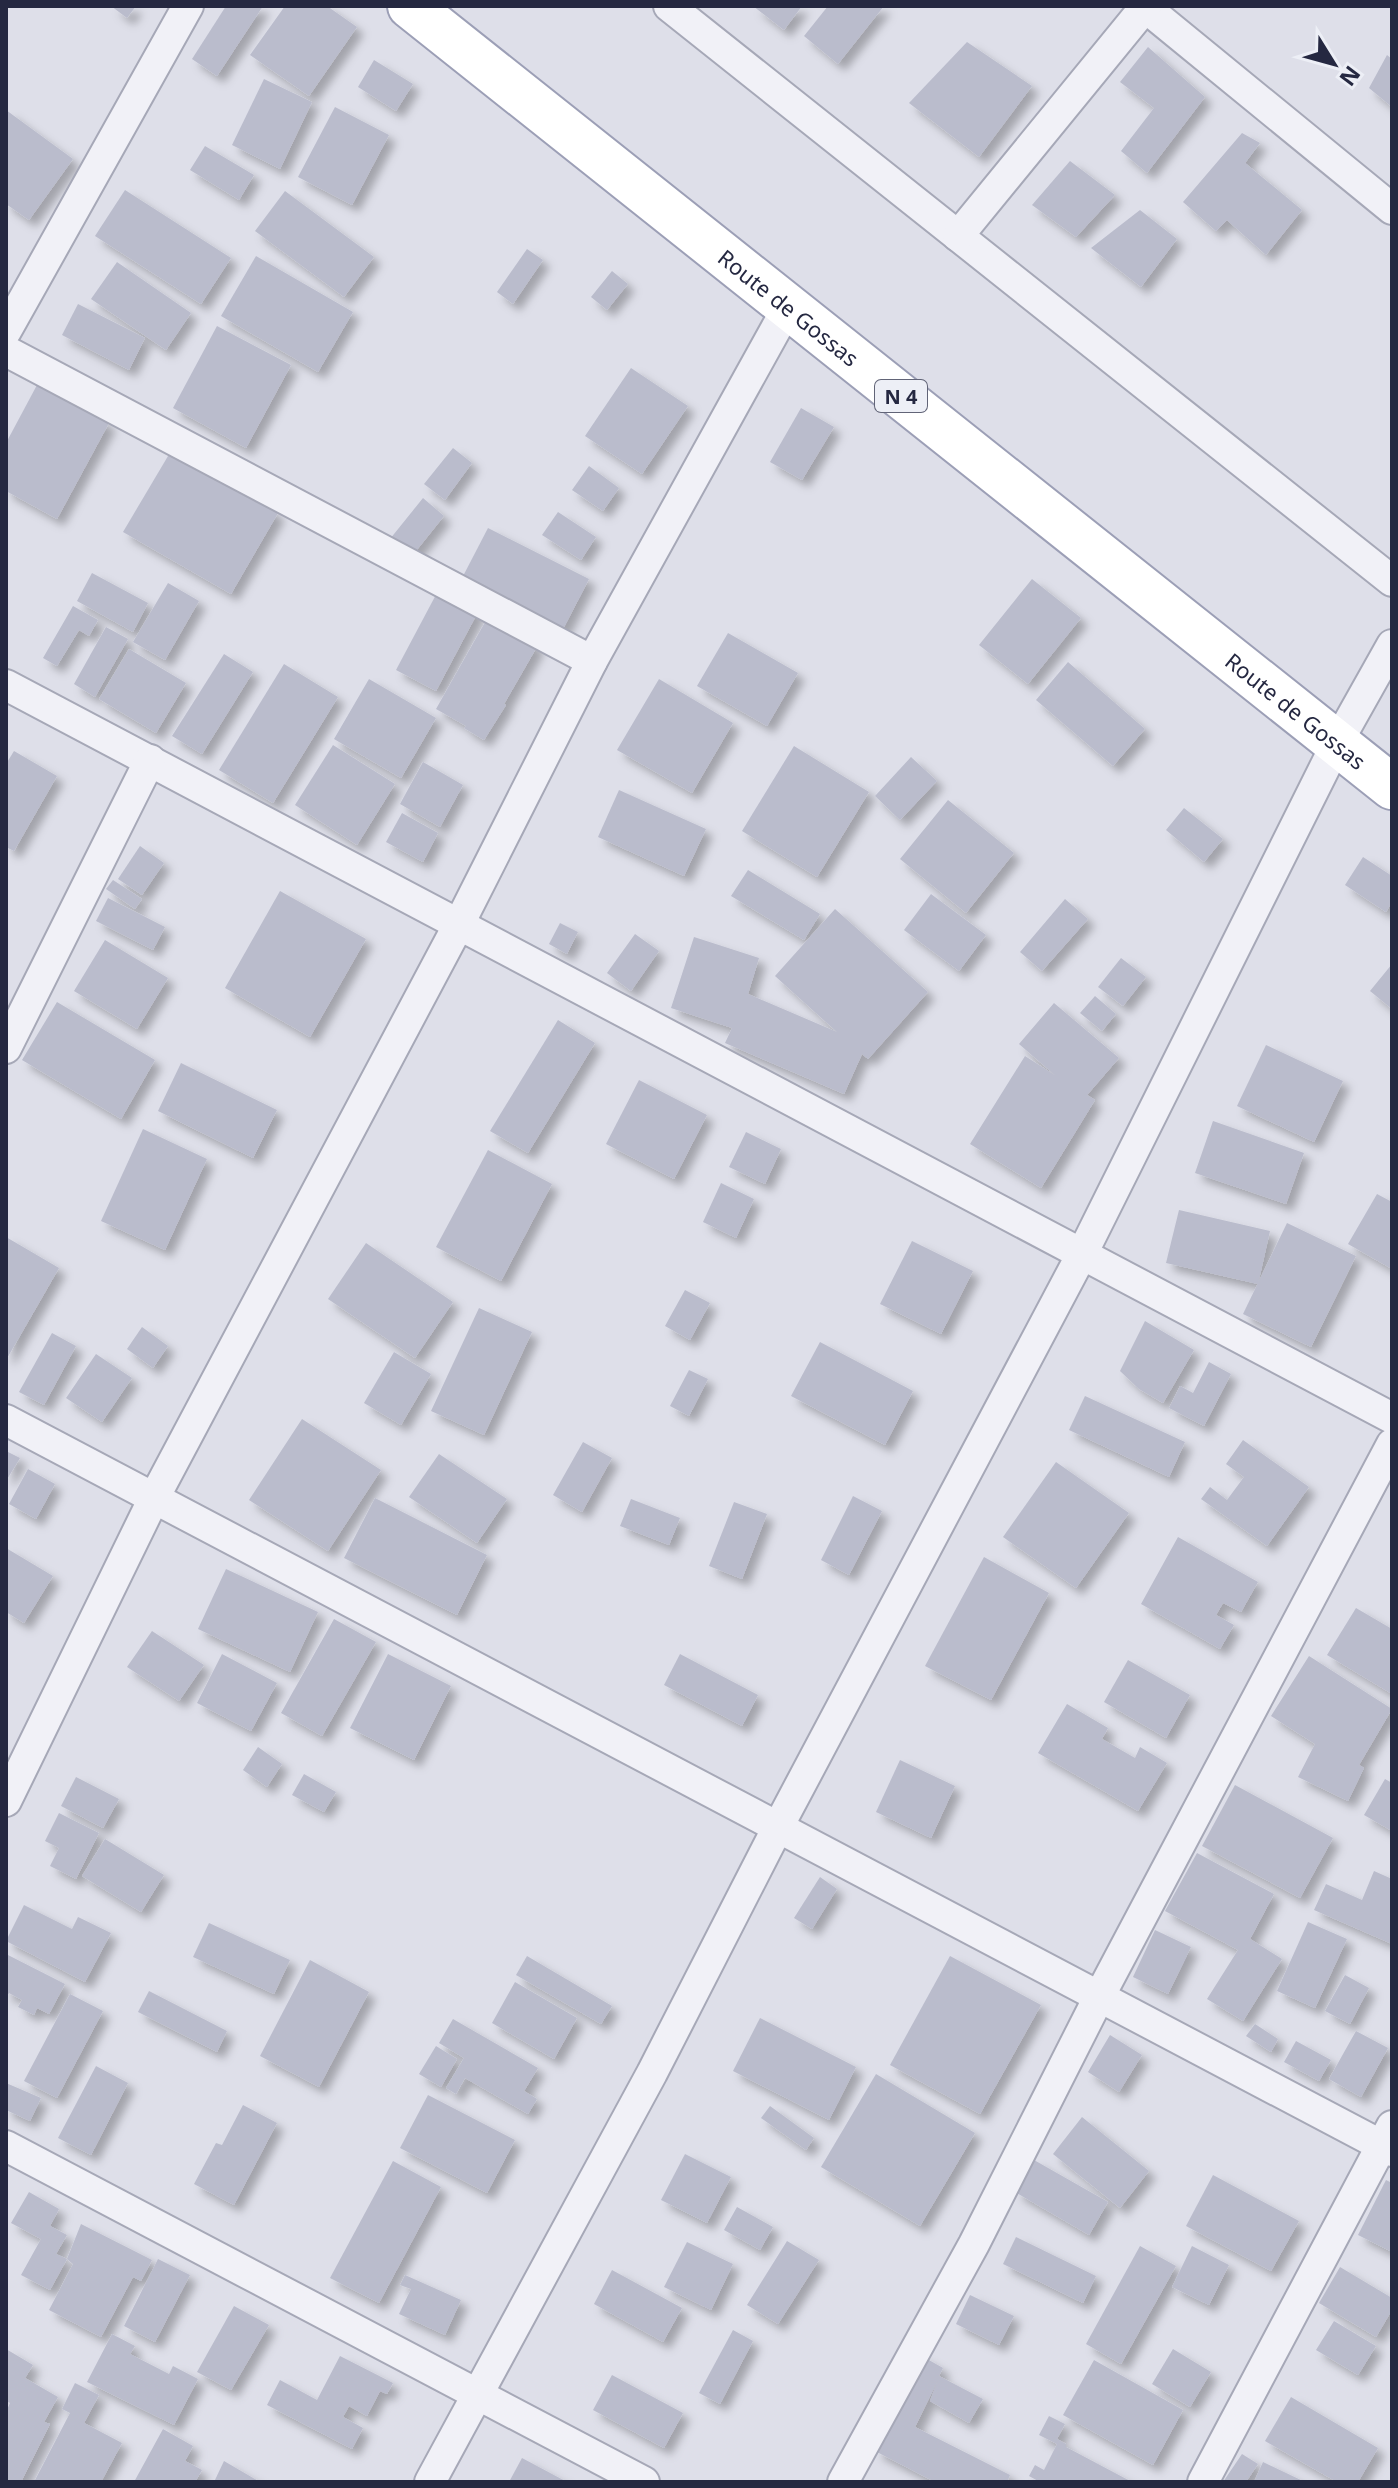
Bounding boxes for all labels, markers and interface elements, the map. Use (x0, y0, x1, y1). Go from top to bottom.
north arrow (1294, 24, 1374, 104)
text: N (1333, 60, 1368, 93)
street label: Route de Gossas (712, 242, 865, 372)
road number: N 4 (875, 380, 927, 412)
street label: Route de Gossas (1219, 645, 1373, 776)

